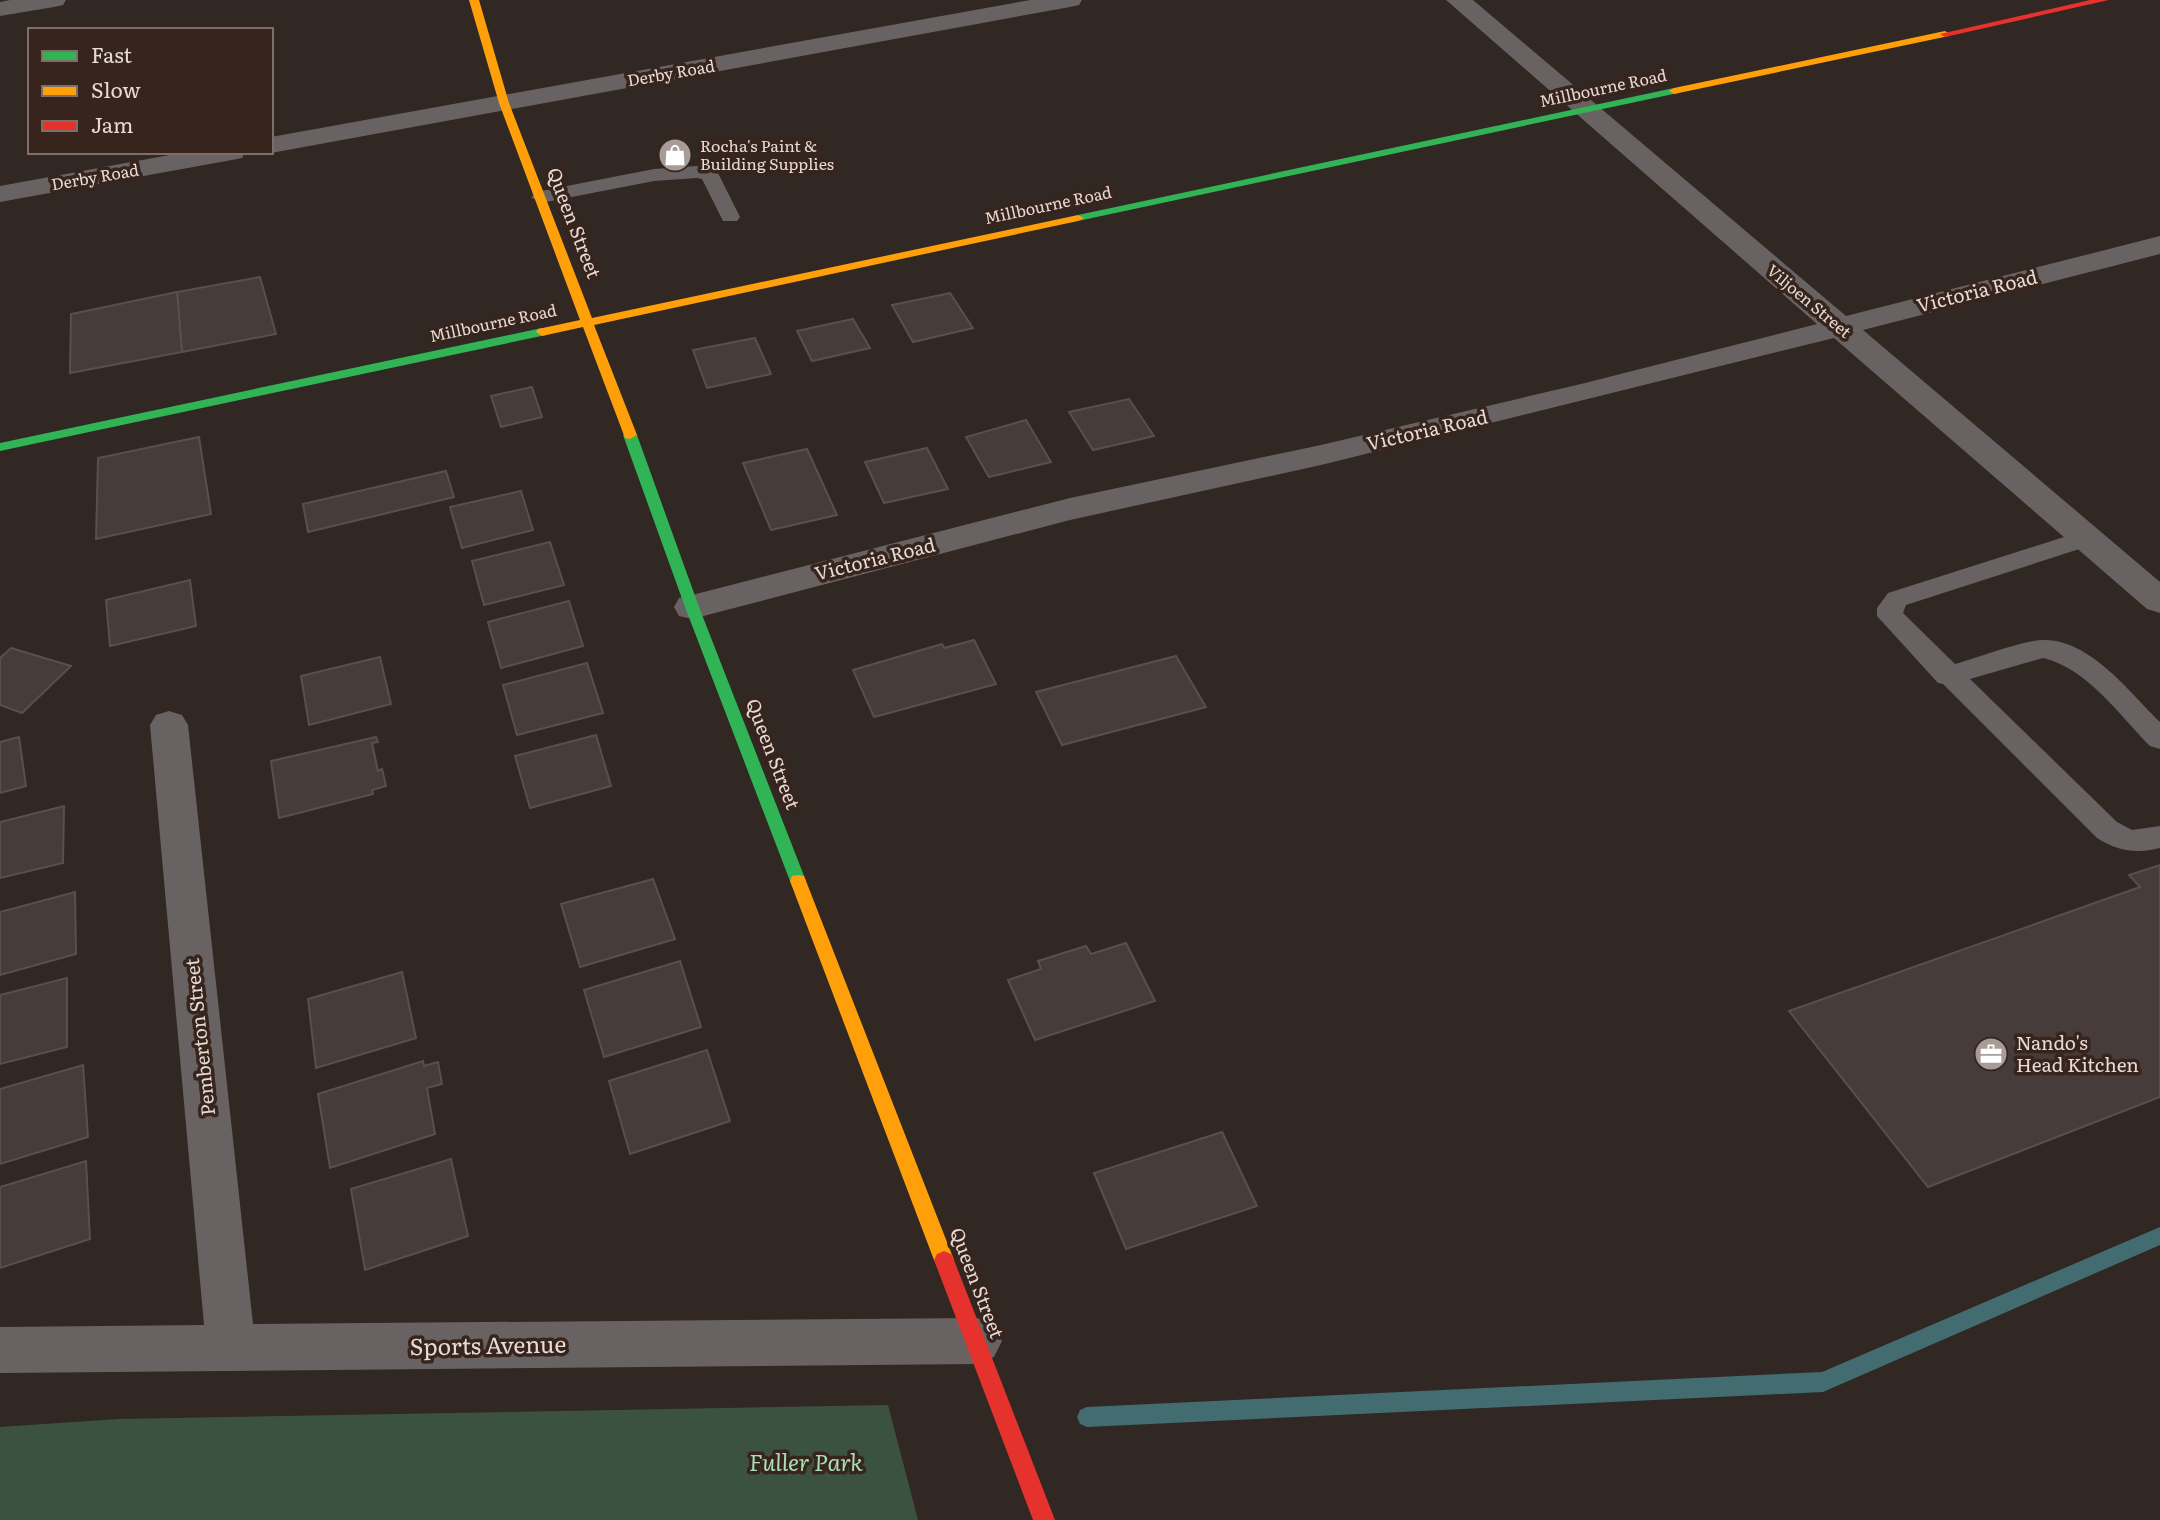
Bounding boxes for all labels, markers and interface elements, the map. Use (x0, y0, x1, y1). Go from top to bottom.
legend (28, 28, 273, 154)
text: Fast (91, 38, 132, 69)
street label: Derby Road (625, 52, 717, 92)
street label: Millbourne Road (1537, 62, 1669, 112)
text: Slow (91, 73, 141, 104)
text: Jam (91, 108, 133, 139)
place label: Rocha's Paint & Building Supplies (700, 133, 834, 175)
shop icon: Rocha's Paint & Building Supplies (656, 136, 694, 174)
street label: Derby Road (49, 156, 141, 196)
street label: Queen Street (541, 163, 609, 282)
street label: Millbourne Road (982, 179, 1114, 229)
street label: Viljoen Street (1762, 258, 1858, 343)
street label: Victoria Road (1913, 261, 2040, 319)
street label: Millbourne Road (427, 297, 559, 347)
street label: Victoria Road (1363, 401, 1490, 457)
street label: Victoria Road (811, 529, 938, 587)
street label: Queen Street (740, 694, 808, 813)
street label: Pemberton Street (177, 957, 221, 1117)
place label: Nando's Head Kitchen (2016, 1028, 2139, 1078)
office icon: Nando's Head Kitchen (1972, 1035, 2010, 1073)
street label: Queen Street (944, 1223, 1012, 1342)
street label: Sports Avenue (409, 1326, 567, 1362)
park label: Fuller Park (749, 1444, 863, 1478)

